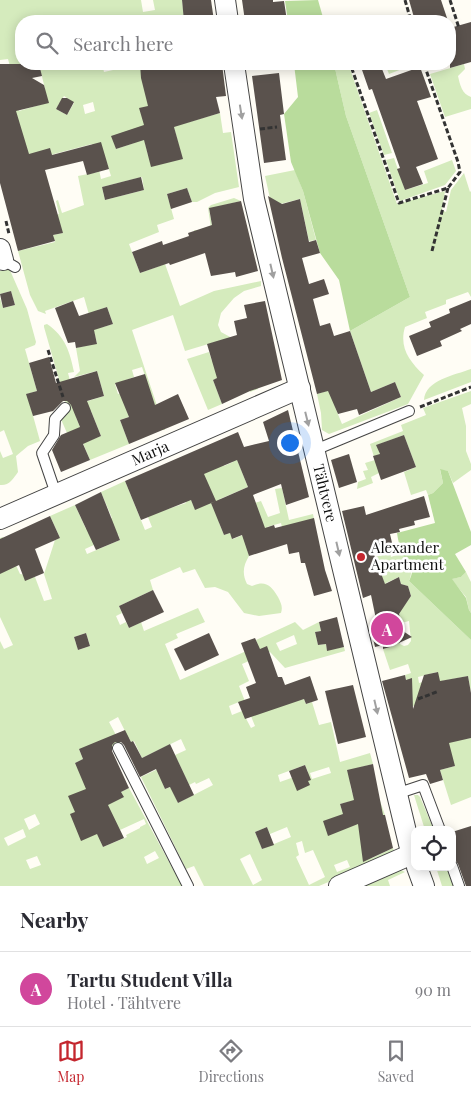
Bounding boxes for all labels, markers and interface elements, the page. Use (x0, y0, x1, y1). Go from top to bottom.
search box (15, 15, 456, 70)
icon: search (33, 29, 61, 57)
text: Search here (73, 30, 173, 56)
one-way arrow (238, 104, 246, 120)
one-way arrow (268, 264, 276, 279)
one-way arrow (303, 412, 311, 427)
your location (277, 430, 303, 456)
street label: Marja (128, 435, 172, 469)
street label: Tähtvere (309, 462, 342, 524)
place label: Alexander Apartment (370, 537, 444, 574)
one-way arrow (334, 541, 342, 556)
marker: Alexander Apartment (355, 551, 367, 563)
pin: A (371, 610, 403, 648)
one-way arrow (372, 700, 380, 715)
map controls (411, 826, 456, 871)
button: locate (411, 826, 456, 871)
text: Nearby (20, 905, 89, 933)
text: Tartu Student Villa (67, 966, 233, 992)
text: A (31, 979, 41, 1000)
text: 90 m (415, 979, 451, 1000)
text: Hotel · Tähtvere (67, 992, 181, 1013)
tab: Map (57, 1037, 85, 1086)
tab: Directions (199, 1037, 264, 1086)
tab: Saved (378, 1037, 414, 1086)

